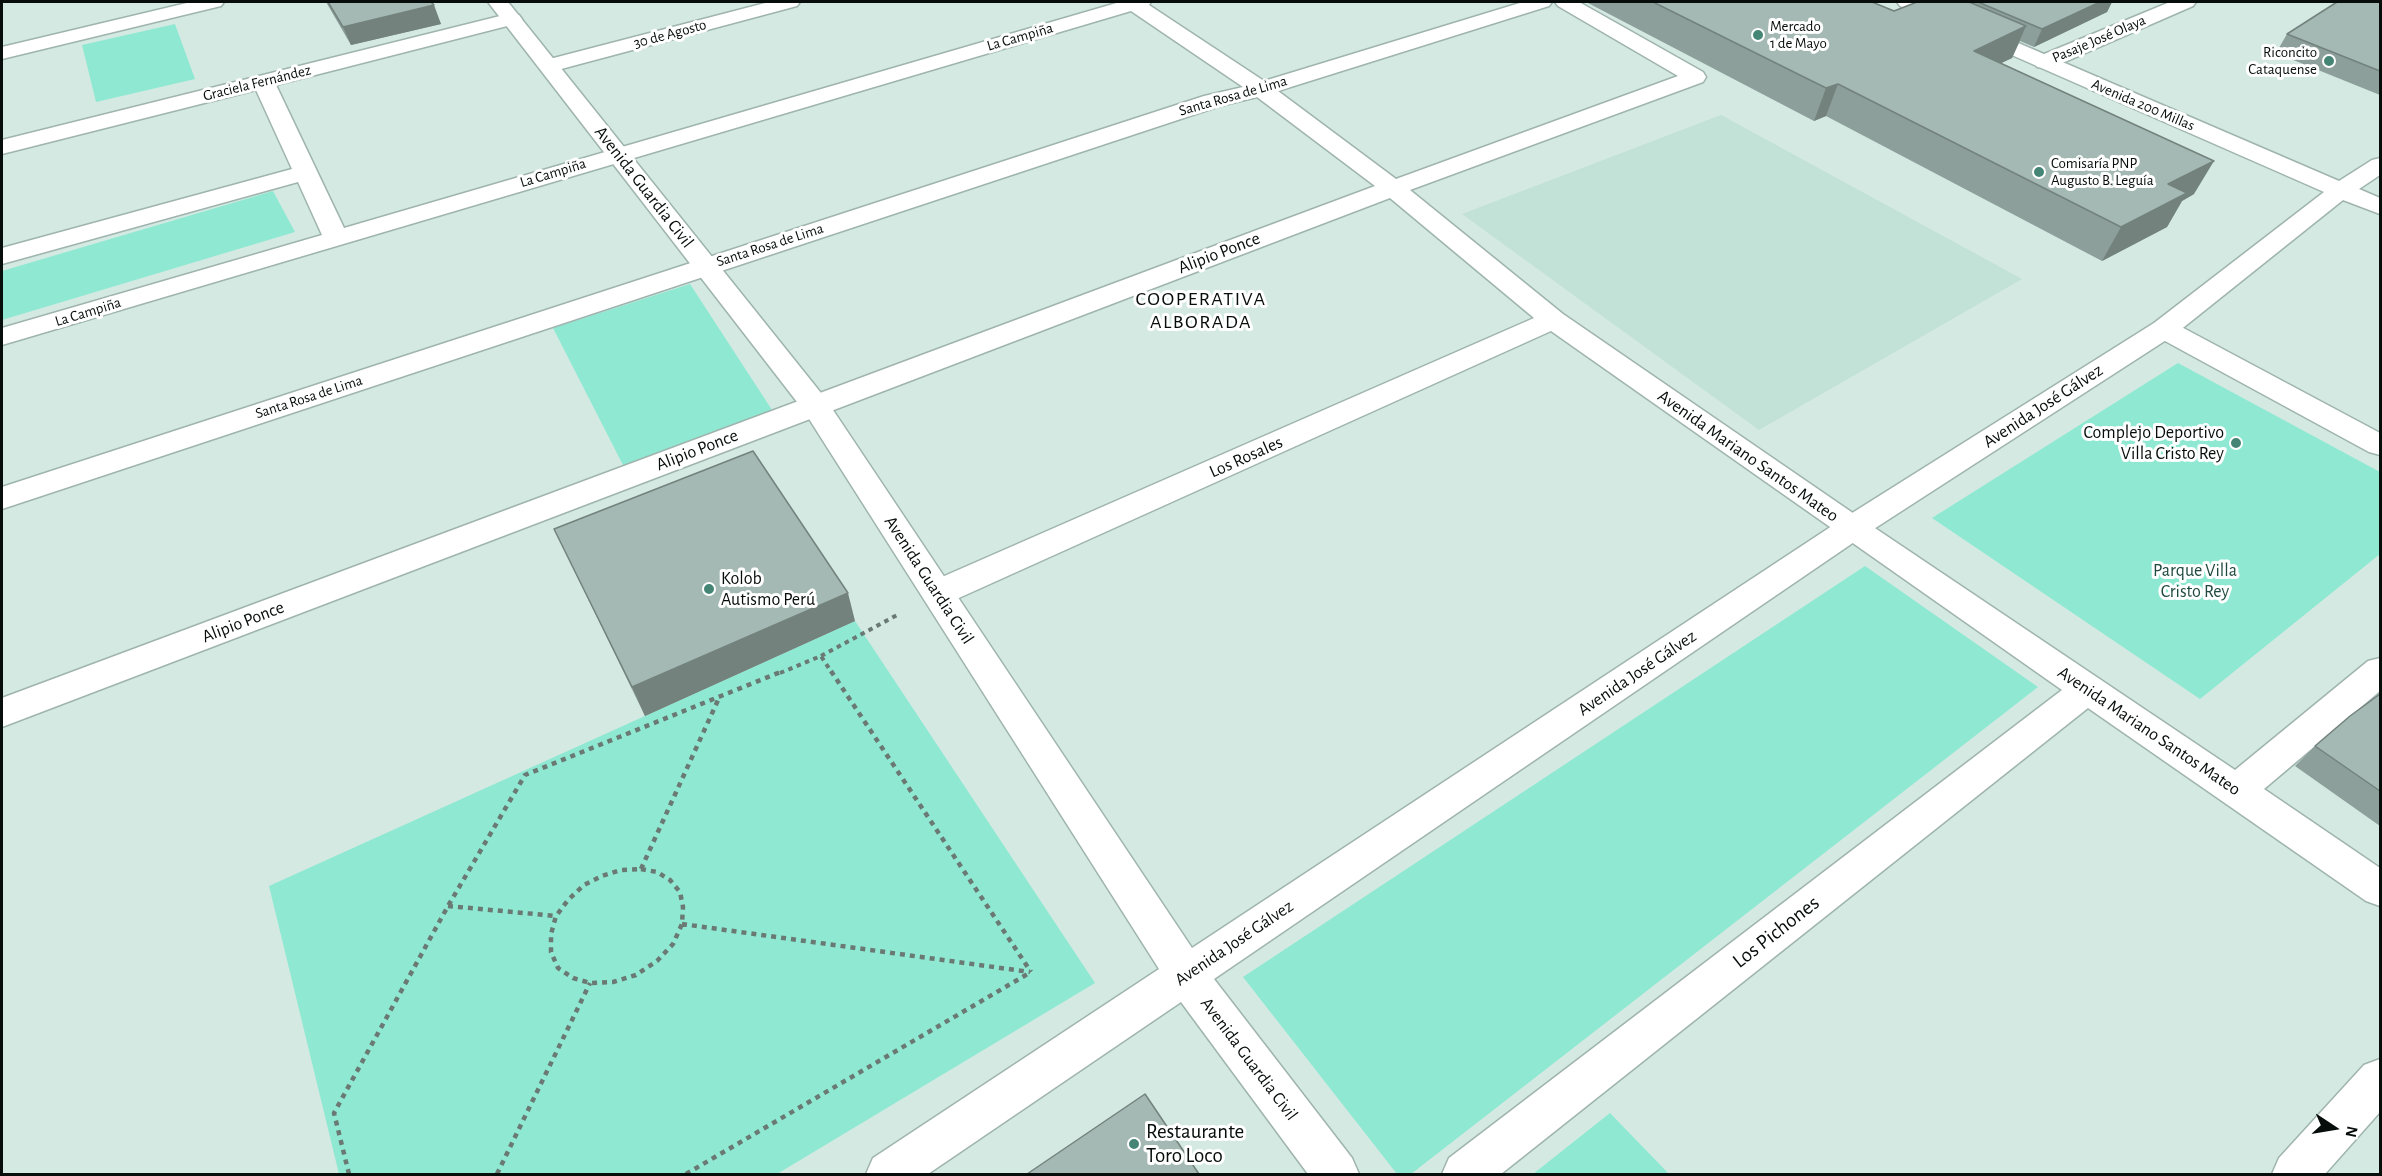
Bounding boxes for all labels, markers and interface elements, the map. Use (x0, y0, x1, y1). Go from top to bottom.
street label: Pasaje José Olaya (2050, 11, 2148, 67)
street label: 30 de Agosto (632, 16, 708, 52)
place label: Mercado 1 de Mayo (1770, 17, 1827, 52)
street label: La Campiña (985, 19, 1055, 55)
marker: Mercado 1 de Mayo (1751, 28, 1765, 42)
place label: Riconcito Cataquense (2248, 43, 2317, 78)
marker: Riconcito Cataquense (2322, 54, 2336, 68)
street label: Graciela Fernández (201, 61, 313, 105)
street label: Santa Rosa de Lima (1177, 72, 1289, 120)
street label: Avenida 200 Millas (2089, 75, 2197, 135)
street label: Avenida Guardia Civil (590, 122, 698, 252)
street label: La Campiña (518, 154, 588, 192)
place label: Comisaría PNP Augusto B. Leguía (2051, 154, 2154, 189)
marker: Comisaría PNP Augusto B. Leguía (2032, 165, 2046, 179)
street label: Santa Rosa de Lima (714, 219, 826, 271)
street label: Alipio Ponce (1175, 227, 1263, 279)
district label: COOPERATIVA ALBORADA (1135, 287, 1267, 334)
street label: La Campiña (53, 293, 123, 331)
street label: Avenida José Gálvez (1979, 359, 2107, 453)
street label: Santa Rosa de Lima (253, 371, 365, 423)
street label: Avenida Mariano Santos Mateo (1653, 385, 1843, 527)
place label: Complejo Deportivo Villa Cristo Rey (2084, 422, 2224, 464)
street label: Alipio Ponce (653, 424, 741, 476)
street label: Los Rosales (1206, 431, 1286, 483)
marker: Complejo Deportivo Villa Cristo Rey (2229, 436, 2243, 450)
street label: Avenida Guardia Civil (879, 512, 979, 648)
park label: Parque Villa Cristo Rey (2153, 560, 2237, 602)
place label: Kolob Autismo Perú (721, 568, 815, 610)
marker: Kolob Autismo Perú (702, 582, 716, 596)
street label: Alipio Ponce (199, 596, 287, 648)
street label: Avenida José Gálvez (1574, 625, 1700, 721)
street label: Avenida Mariano Santos Mateo (2053, 662, 2245, 800)
street label: Los Pichones (1728, 890, 1824, 974)
street label: Avenida José Gálvez (1171, 895, 1297, 991)
street label: Avenida Guardia Civil (1196, 993, 1302, 1125)
north arrow (2304, 1098, 2364, 1158)
place label: Restaurante Toro Loco (1146, 1119, 1244, 1169)
text: N (2343, 1125, 2361, 1139)
marker: Restaurante Toro Loco (1127, 1137, 1141, 1151)

